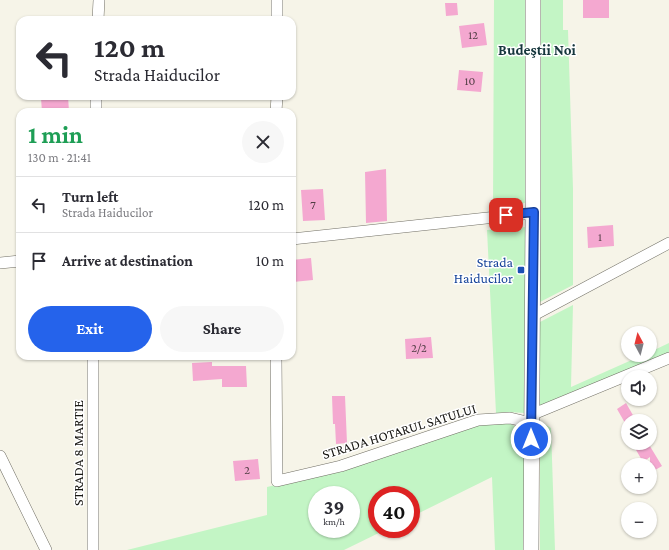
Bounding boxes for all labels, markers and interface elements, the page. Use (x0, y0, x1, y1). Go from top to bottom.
house number: 12 (468, 28, 478, 42)
icon: left (28, 32, 80, 84)
text: 120 m (94, 32, 165, 63)
district label: Budeştii Noi (498, 42, 577, 58)
text: Strada Haiducilor (94, 65, 220, 85)
house number: 10 (465, 74, 476, 88)
text: 1 min (28, 121, 83, 148)
button: close (242, 121, 284, 163)
text: 130 m · 21:41 (28, 150, 91, 165)
text: Turn left (62, 189, 118, 205)
icon: left (28, 194, 50, 216)
text: 120 m (249, 197, 284, 213)
house number: 7 (310, 198, 316, 212)
pin (489, 198, 523, 232)
icon: arrive (495, 204, 517, 226)
text: Strada Haiducilor (62, 205, 153, 220)
house number: 1 (598, 230, 602, 244)
icon: arrive (28, 250, 50, 272)
text: Arrive at destination (62, 253, 193, 269)
text: 10 m (256, 253, 284, 269)
place label: Strada Haiducilor (454, 254, 514, 286)
marker: Strada Haiducilor (516, 265, 526, 275)
button: Exit (28, 306, 152, 352)
button: Share (160, 306, 284, 352)
north arrow (621, 326, 657, 362)
map controls (621, 326, 657, 538)
house number: 2/2 (411, 341, 427, 355)
button: sound (621, 370, 657, 406)
street label: STRADA 8 MARTIE (70, 400, 86, 506)
street label: STRADA HOTARUL SATULUI (320, 400, 478, 462)
button: layers (621, 414, 657, 450)
position arrow (510, 418, 552, 460)
button: + (621, 458, 657, 494)
house number: 2 (244, 463, 250, 477)
speed limit sign: 40 (368, 486, 420, 538)
text: 39 (324, 496, 344, 518)
button: − (621, 502, 657, 538)
text: km/h (323, 516, 345, 527)

